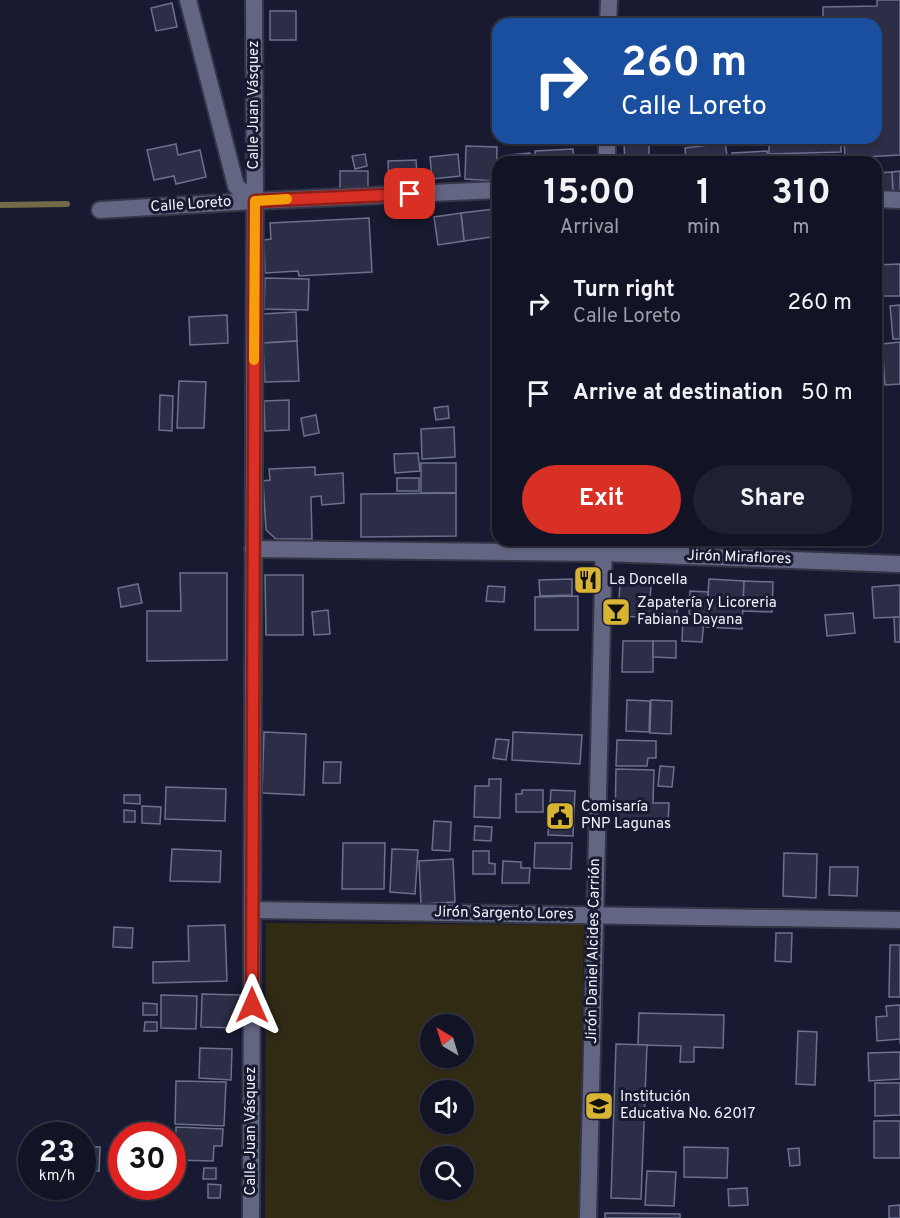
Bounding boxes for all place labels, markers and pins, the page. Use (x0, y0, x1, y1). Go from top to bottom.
pin (384, 168, 435, 219)
restaurant icon: La Doncella (572, 564, 604, 596)
place label: La Doncella (609, 571, 687, 590)
place label: Zapatería y Licoreria Fabiana Dayana (637, 594, 777, 630)
bar icon: Zapatería y Licoreria Fabiana Dayana (600, 596, 632, 628)
place label: Comisaría PNP Lagunas (581, 798, 671, 834)
public building icon: Comisaría PNP Lagunas (544, 800, 576, 832)
place label: Institución Educativa No. 62017 (620, 1088, 755, 1124)
school or university icon: Institución Educativa No. 62017 (583, 1090, 615, 1122)

